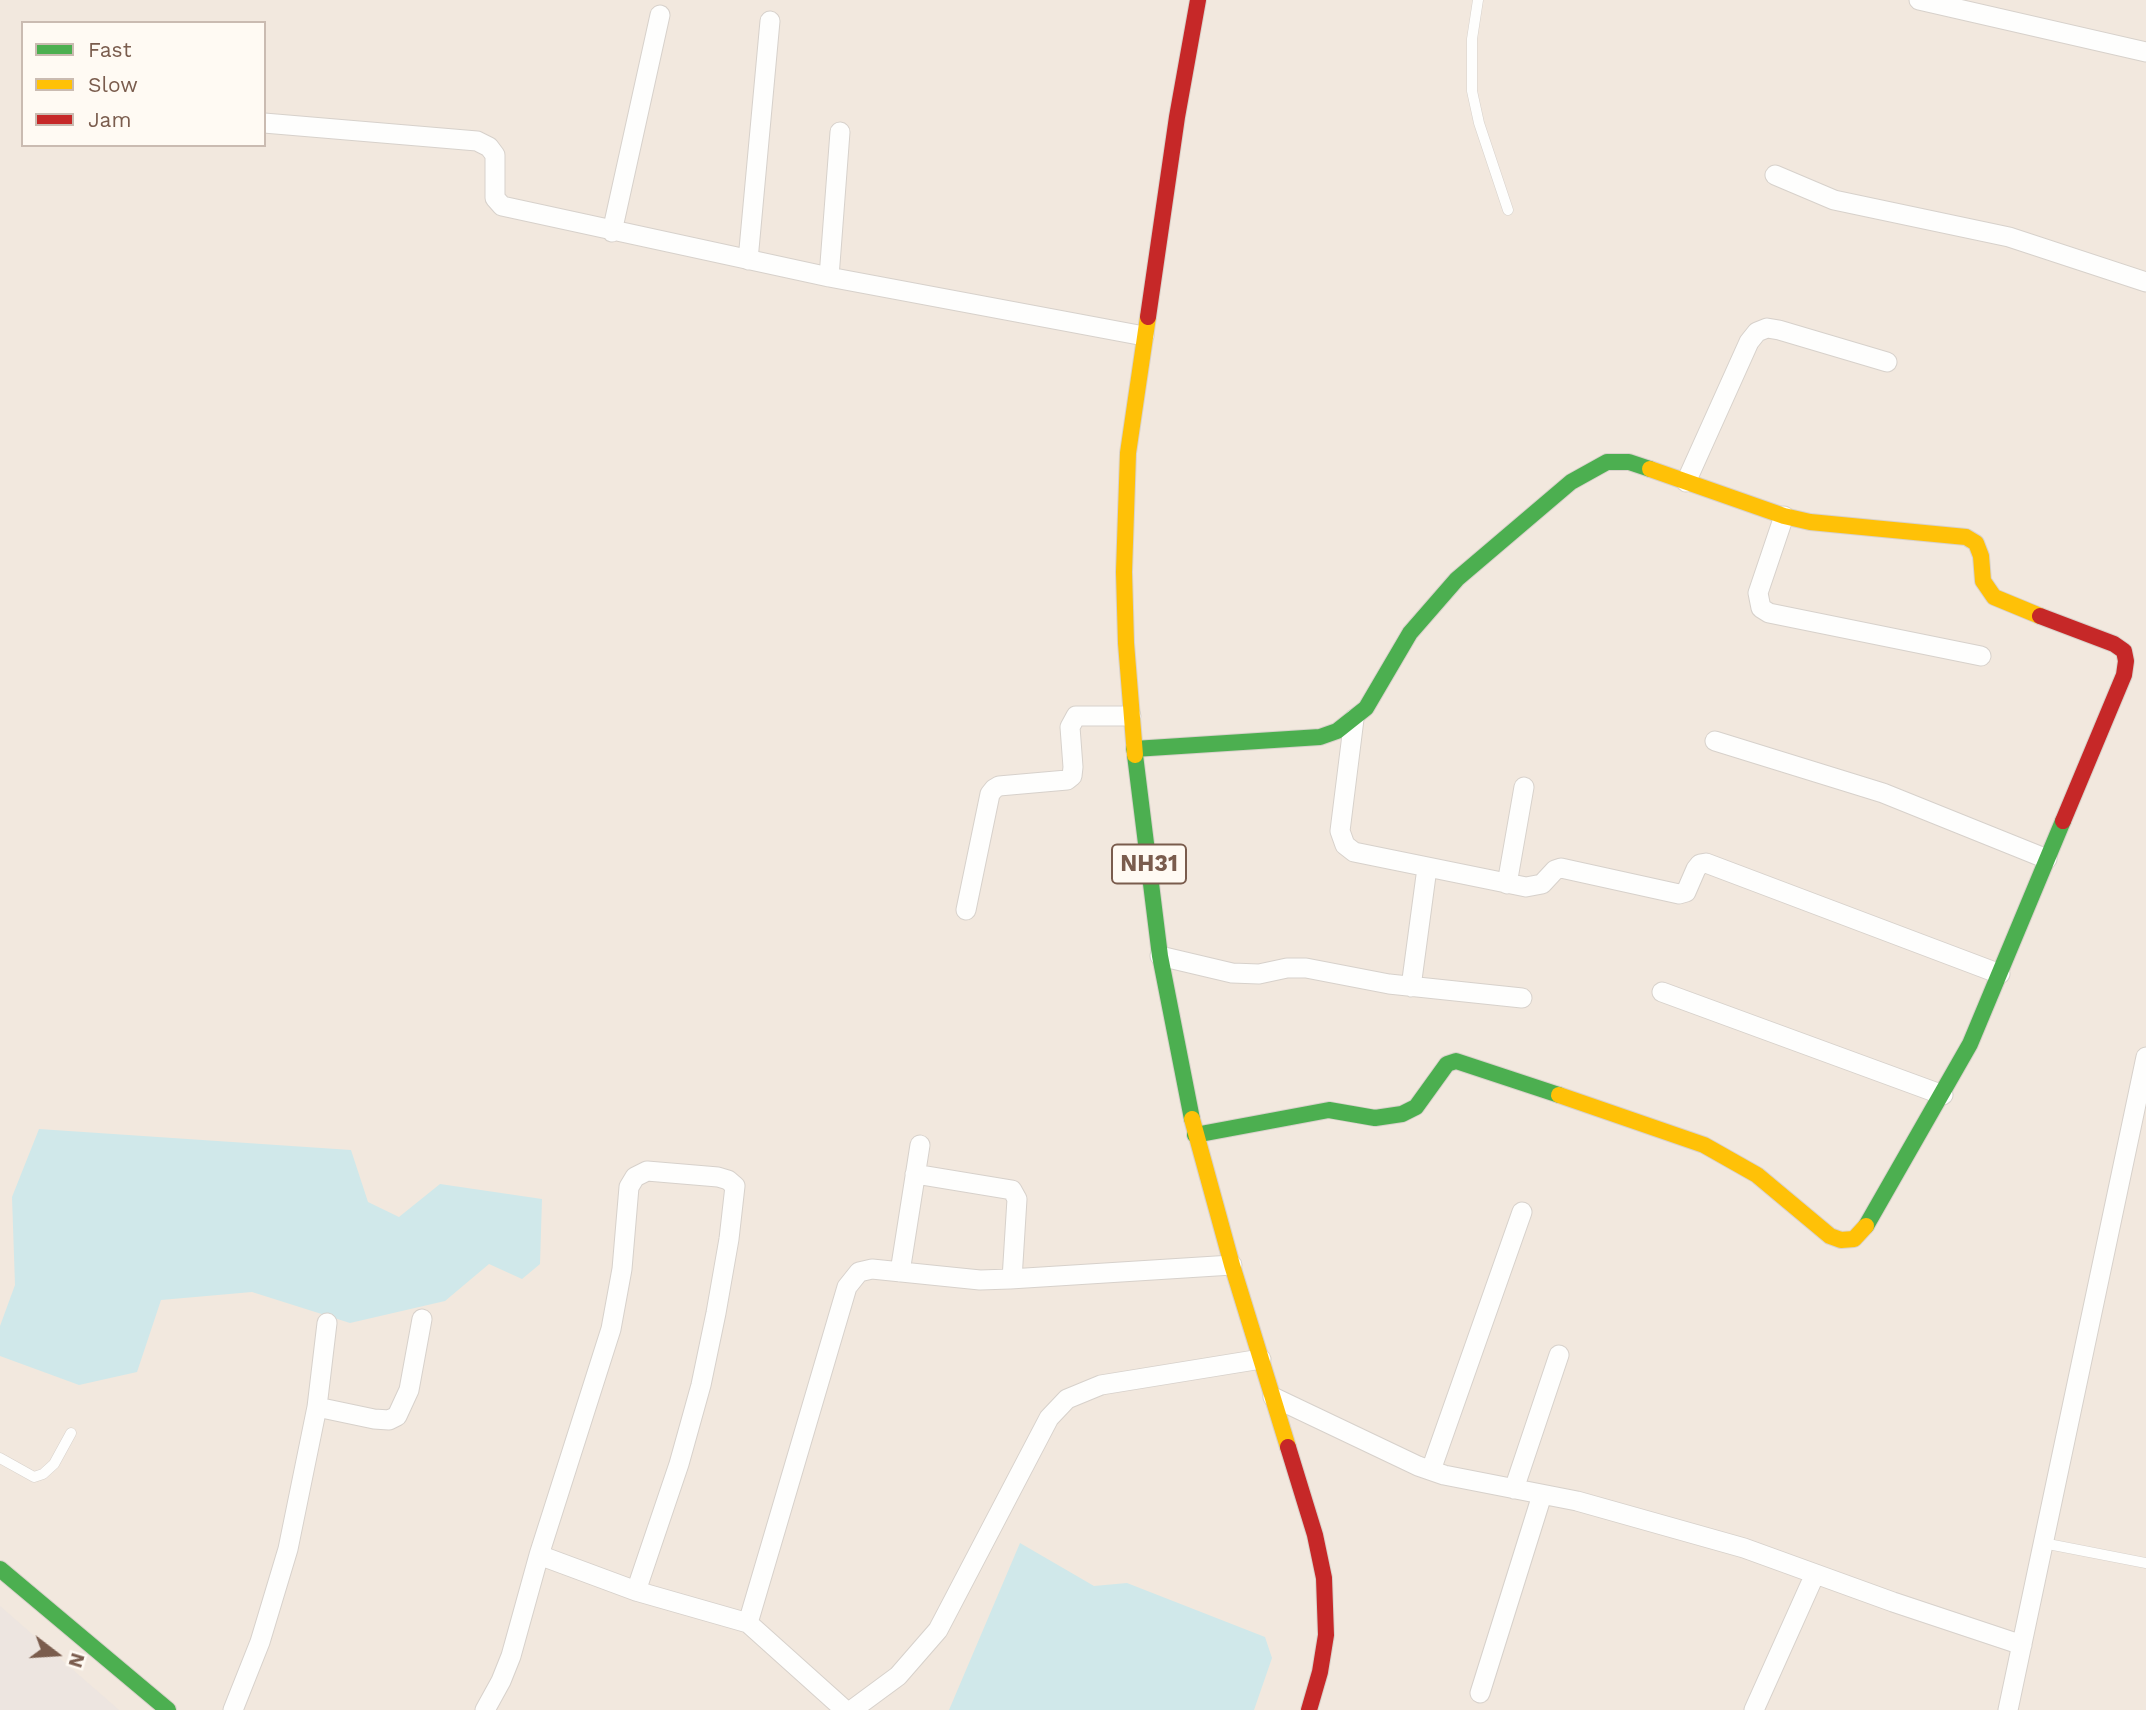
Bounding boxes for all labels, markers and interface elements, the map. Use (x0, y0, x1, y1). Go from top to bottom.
legend (21, 21, 266, 147)
text: Fast (88, 37, 132, 62)
text: Slow (88, 72, 138, 97)
text: Jam (88, 107, 131, 132)
road number: NH31 (1112, 844, 1186, 884)
north arrow (21, 1619, 91, 1689)
text: N (64, 1650, 90, 1670)

